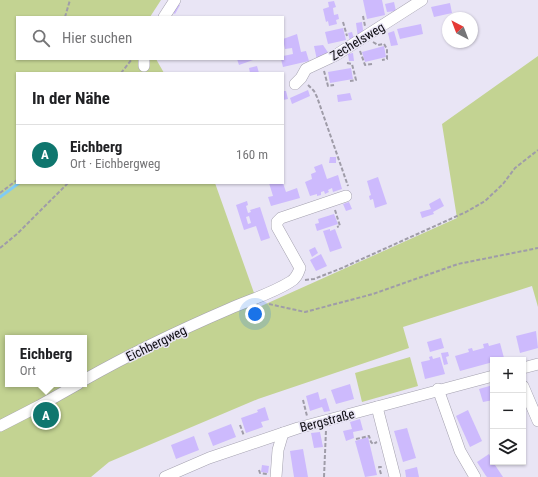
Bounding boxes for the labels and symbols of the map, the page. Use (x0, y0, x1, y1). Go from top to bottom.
north arrow (442, 12, 478, 48)
street label: Zechelsweg (327, 19, 387, 64)
your location (245, 304, 265, 324)
street label: Eichbergweg (124, 322, 189, 365)
pin: A (33, 400, 59, 430)
street label: Bergstraße (298, 406, 356, 435)

